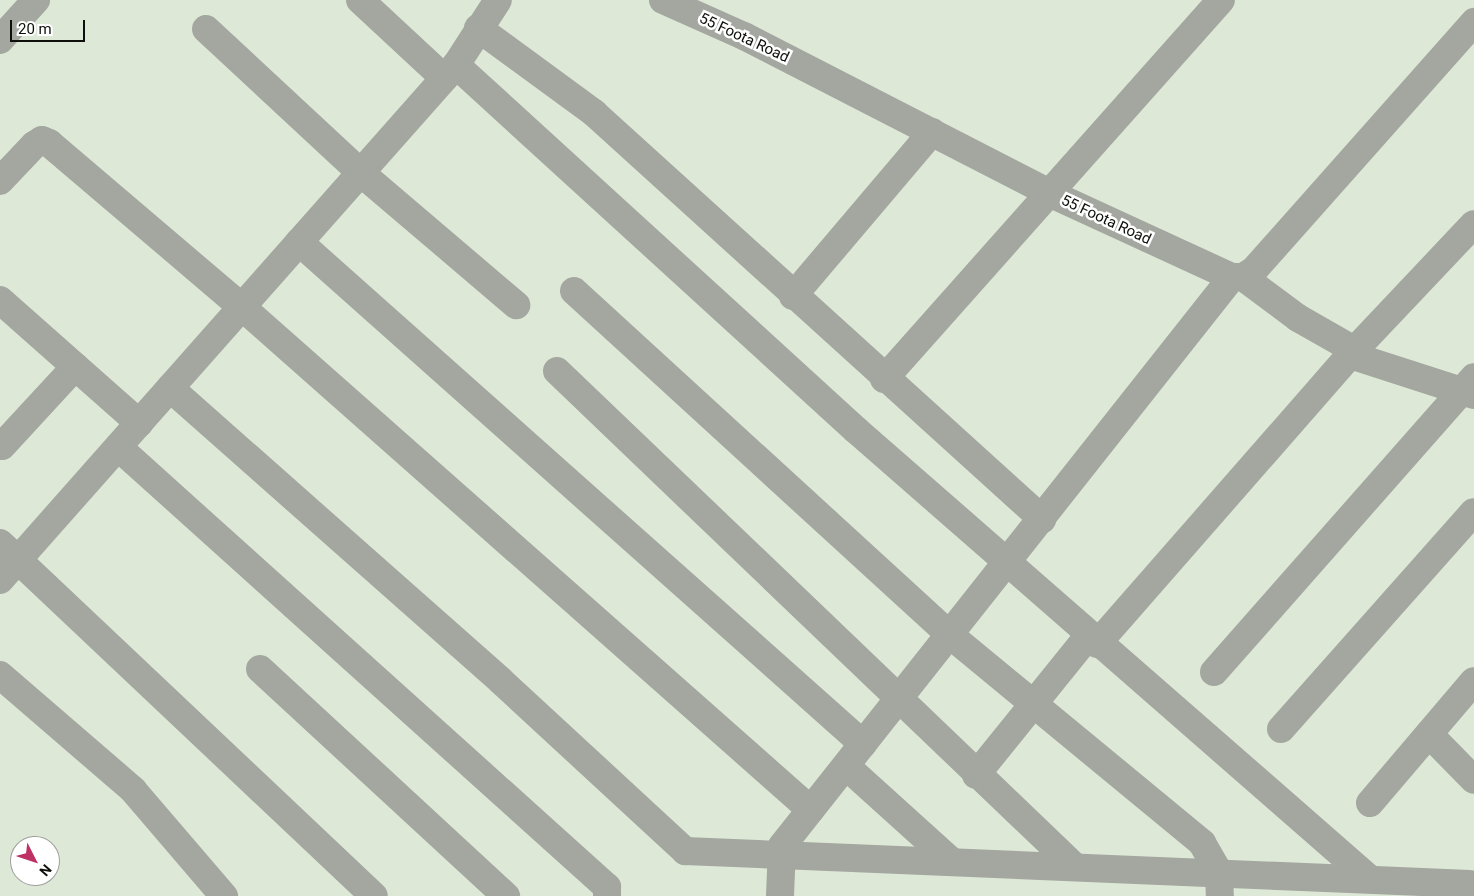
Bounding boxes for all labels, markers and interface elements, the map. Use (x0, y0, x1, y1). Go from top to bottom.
street label: 55 Foota Road (696, 9, 792, 67)
scale bar (12, 10, 88, 42)
text: 20 m (18, 20, 52, 38)
street label: 55 Foota Road (1058, 191, 1154, 249)
north arrow (10, 836, 60, 886)
text: N (36, 861, 55, 879)

